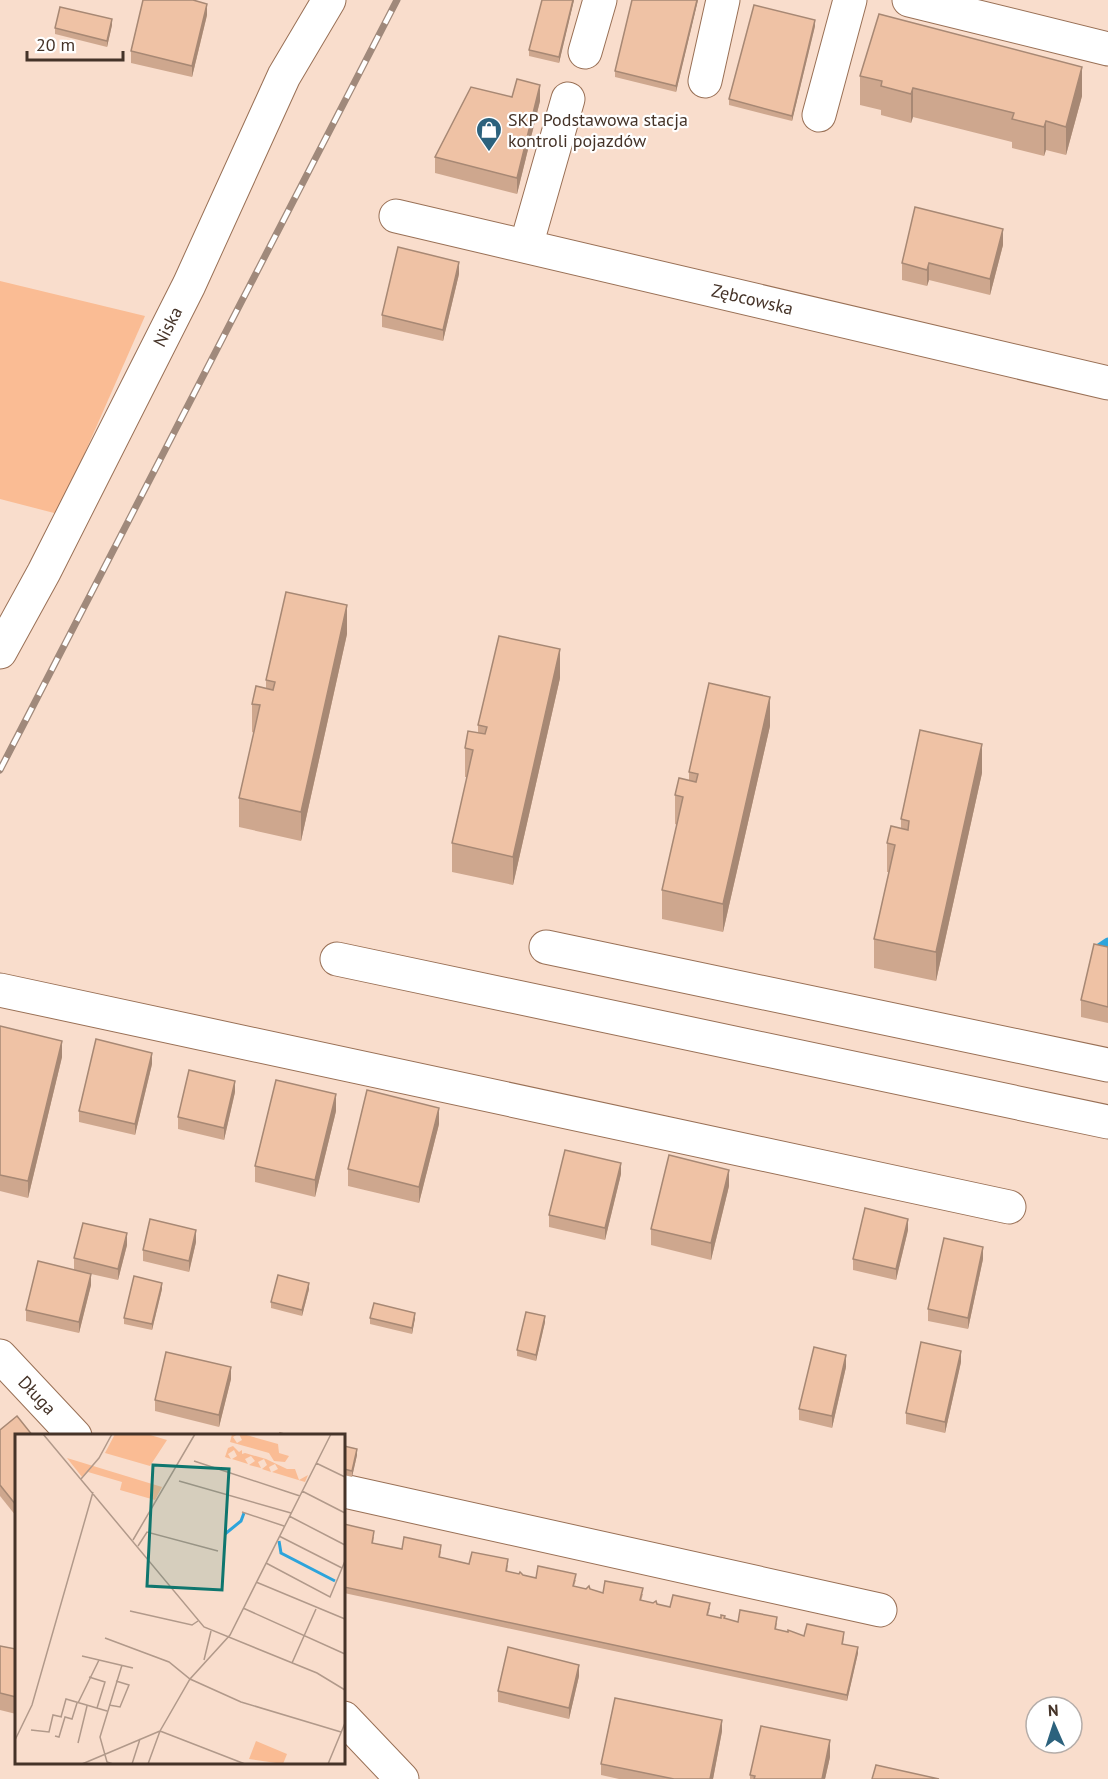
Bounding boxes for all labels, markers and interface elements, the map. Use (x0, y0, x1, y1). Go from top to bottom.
scale bar (27, 24, 123, 62)
text: 20 m (36, 33, 75, 56)
place label: SKP Podstawowa stacja kontroli pojazdów (508, 108, 688, 152)
shop icon: SKP Podstawowa stacja kontroli pojazdów (474, 115, 504, 153)
street label: Zębcowska (709, 278, 796, 320)
street label: Niska (148, 303, 187, 351)
street label: Długa (13, 1371, 61, 1419)
inset map (15, 1434, 345, 1764)
north arrow (1024, 1695, 1084, 1755)
text: N (1047, 1700, 1059, 1720)

